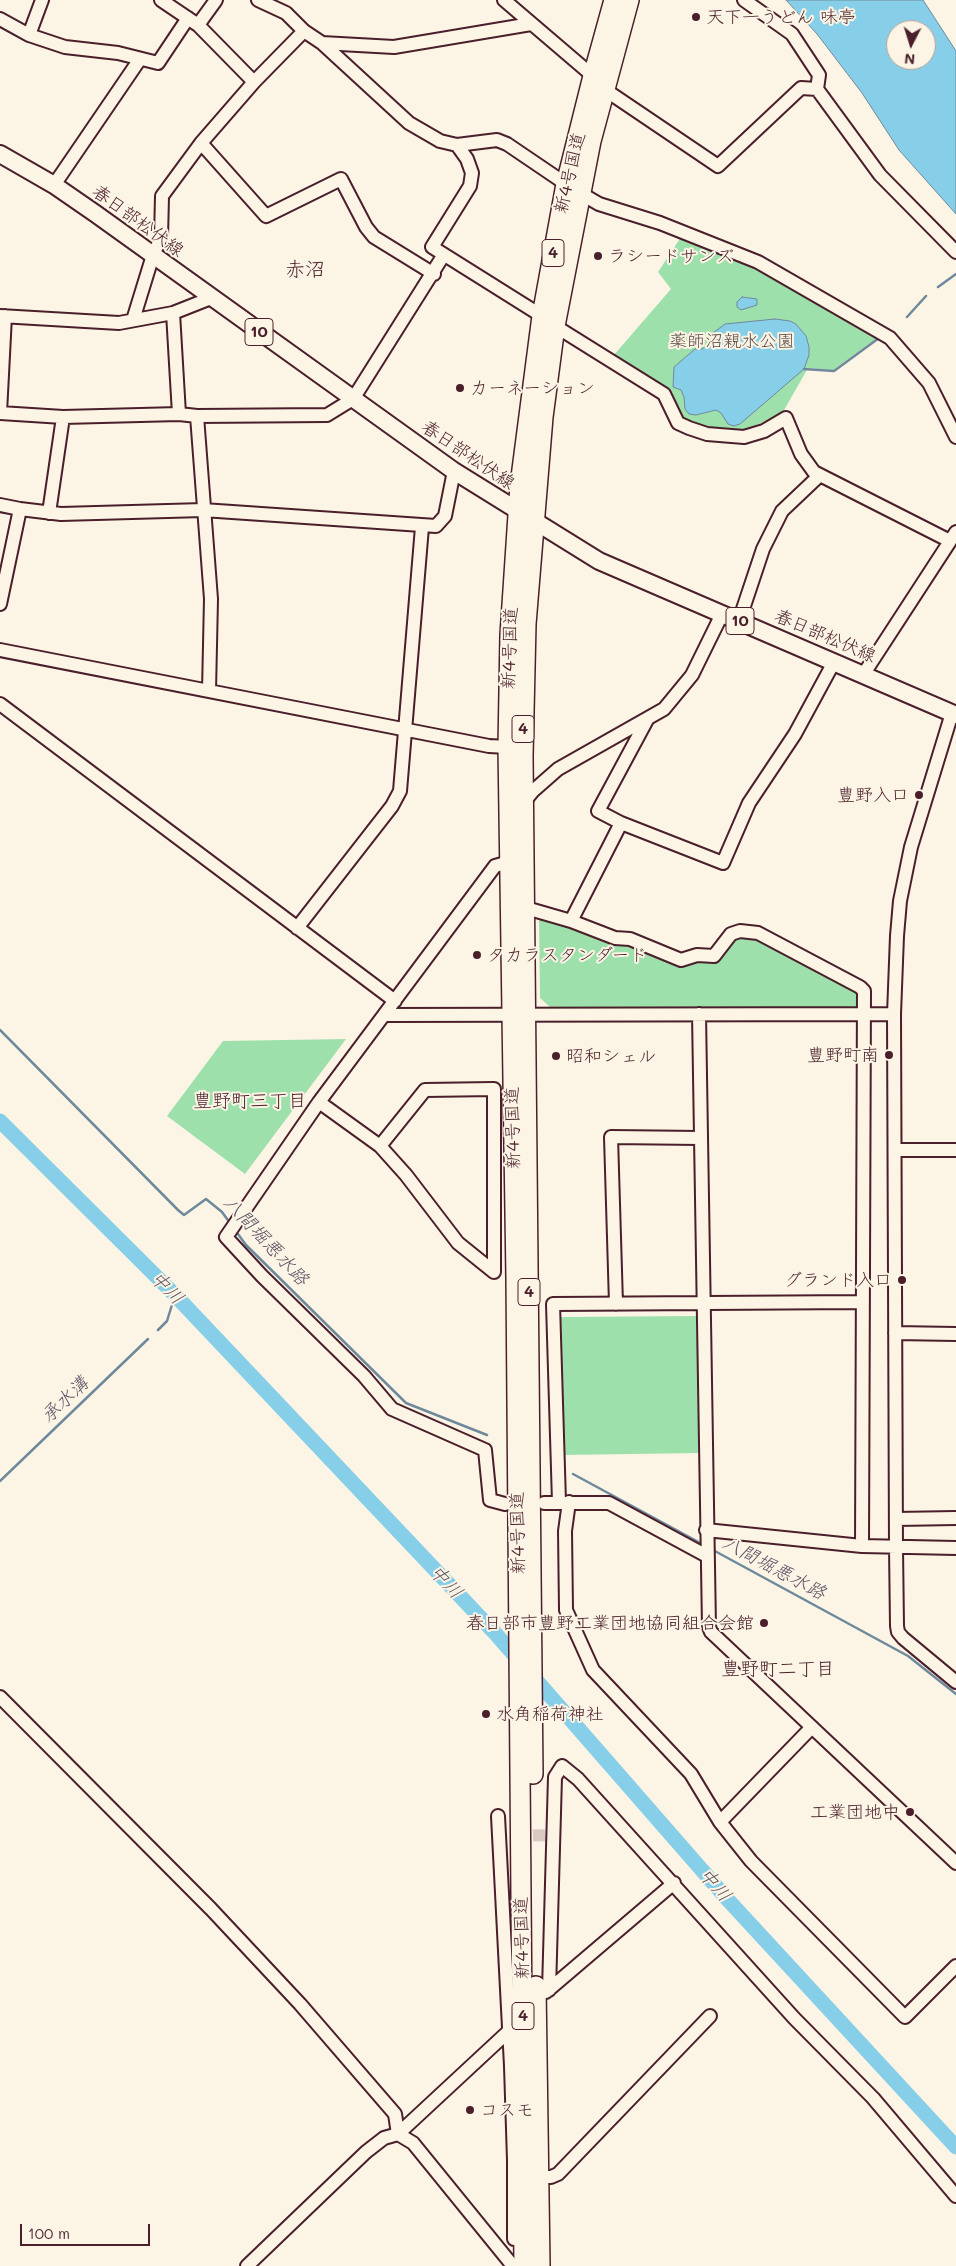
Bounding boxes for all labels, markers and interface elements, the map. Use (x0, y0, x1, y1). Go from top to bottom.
place label: 天下一うどん 味亭 (706, 6, 856, 28)
marker: 天下一うどん 味亭 (690, 11, 702, 23)
north arrow (886, 20, 936, 70)
text: N (904, 50, 916, 69)
street label: 新4号国道 (550, 130, 590, 216)
street label: 春日部松伏線 (88, 181, 188, 261)
road number: 4 (542, 240, 564, 266)
place label: ラシードサンズ (608, 245, 734, 267)
marker: ラシードサンズ (592, 250, 604, 262)
district label: 赤沼 (285, 258, 325, 282)
road number: 10 (245, 318, 273, 346)
park label: 薬師沼親水公園 (669, 330, 795, 352)
place label: カーネーション (470, 377, 595, 399)
marker: カーネーション (454, 382, 466, 394)
street label: 春日部松伏線 (417, 416, 519, 494)
street label: 春日部松伏線 (771, 605, 879, 667)
street label: 新4号国道 (498, 606, 522, 690)
road number: 10 (726, 608, 754, 634)
road number: 4 (512, 716, 534, 742)
place label: 豊野入口 (837, 784, 909, 806)
marker: 豊野入口 (913, 789, 925, 801)
place label: タカラスタンダード (487, 944, 647, 966)
marker: タカラスタンダード (471, 949, 483, 961)
place label: 豊野町南 (807, 1044, 879, 1066)
place label: 昭和シェル (566, 1045, 656, 1067)
marker: 豊野町南 (883, 1049, 895, 1061)
marker: 昭和シェル (550, 1050, 562, 1062)
street label: 新4号国道 (501, 1087, 525, 1169)
district label: 豊野町三丁目 (193, 1090, 307, 1112)
water label: 八間堀悪水路 (219, 1192, 313, 1290)
water label: 中川 (146, 1267, 188, 1309)
place label: グランド入口 (784, 1269, 892, 1291)
marker: グランド入口 (896, 1274, 908, 1286)
road number: 4 (518, 1278, 540, 1305)
water label: 承水溝 (37, 1372, 93, 1428)
street label: 新4号国道 (506, 1492, 530, 1574)
water label: 八間堀悪水路 (718, 1531, 830, 1605)
water label: 中川 (425, 1560, 467, 1604)
place label: 春日部市豊野工業団地協同組合会館 (466, 1612, 754, 1634)
marker: 春日部市豊野工業団地協同組合会館 (758, 1617, 770, 1629)
district label: 豊野町二丁目 (721, 1658, 835, 1680)
place label: 水角稲荷神社 (496, 1703, 604, 1725)
marker: 水角稲荷神社 (480, 1708, 492, 1720)
place label: 工業団地中 (810, 1801, 900, 1823)
marker: 工業団地中 (904, 1806, 916, 1818)
water label: 中川 (694, 1863, 736, 1907)
street label: 新4号国道 (510, 1897, 534, 1979)
road number: 4 (512, 2002, 534, 2030)
place label: コスモ (480, 2099, 534, 2121)
marker: コスモ (464, 2104, 476, 2116)
scale bar (22, 2214, 152, 2246)
text: 100 m (28, 2223, 70, 2243)

